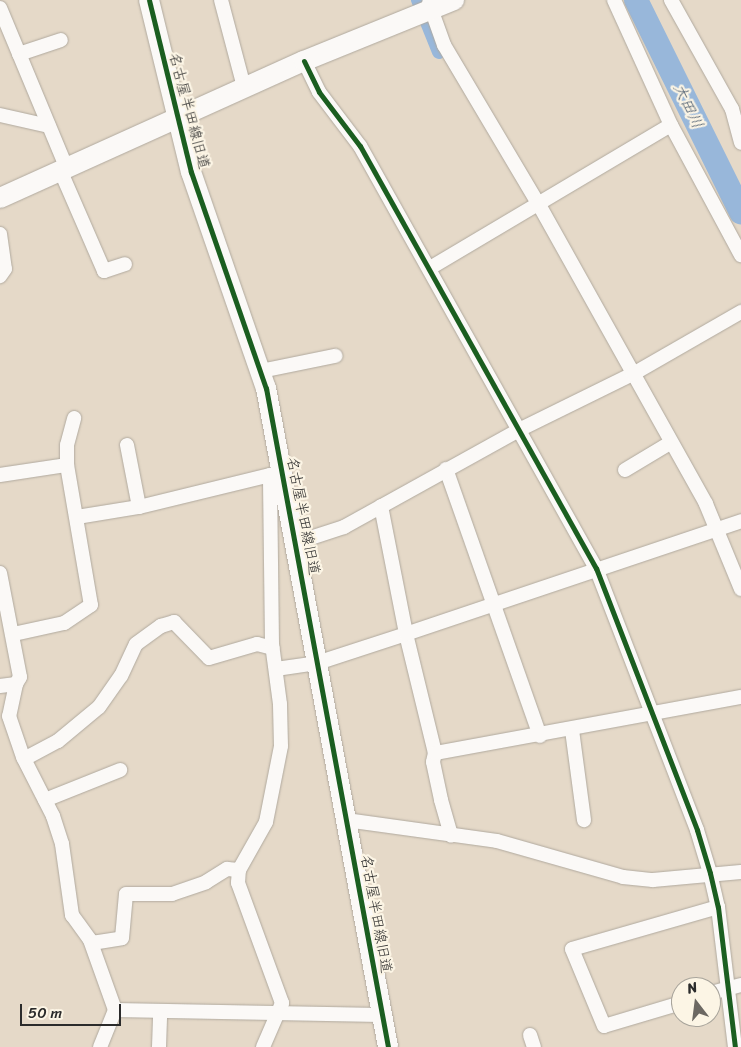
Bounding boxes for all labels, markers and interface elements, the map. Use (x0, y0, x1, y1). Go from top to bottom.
street label: 名古屋半田線旧道 (165, 51, 213, 171)
water label: 大田川 (669, 80, 707, 132)
street label: 名古屋半田線旧道 (283, 455, 323, 577)
street label: 名古屋半田線旧道 (357, 853, 395, 975)
text: N (684, 975, 700, 1001)
north arrow (671, 977, 721, 1027)
scale bar (22, 994, 124, 1026)
text: 50 m (28, 1000, 62, 1026)

